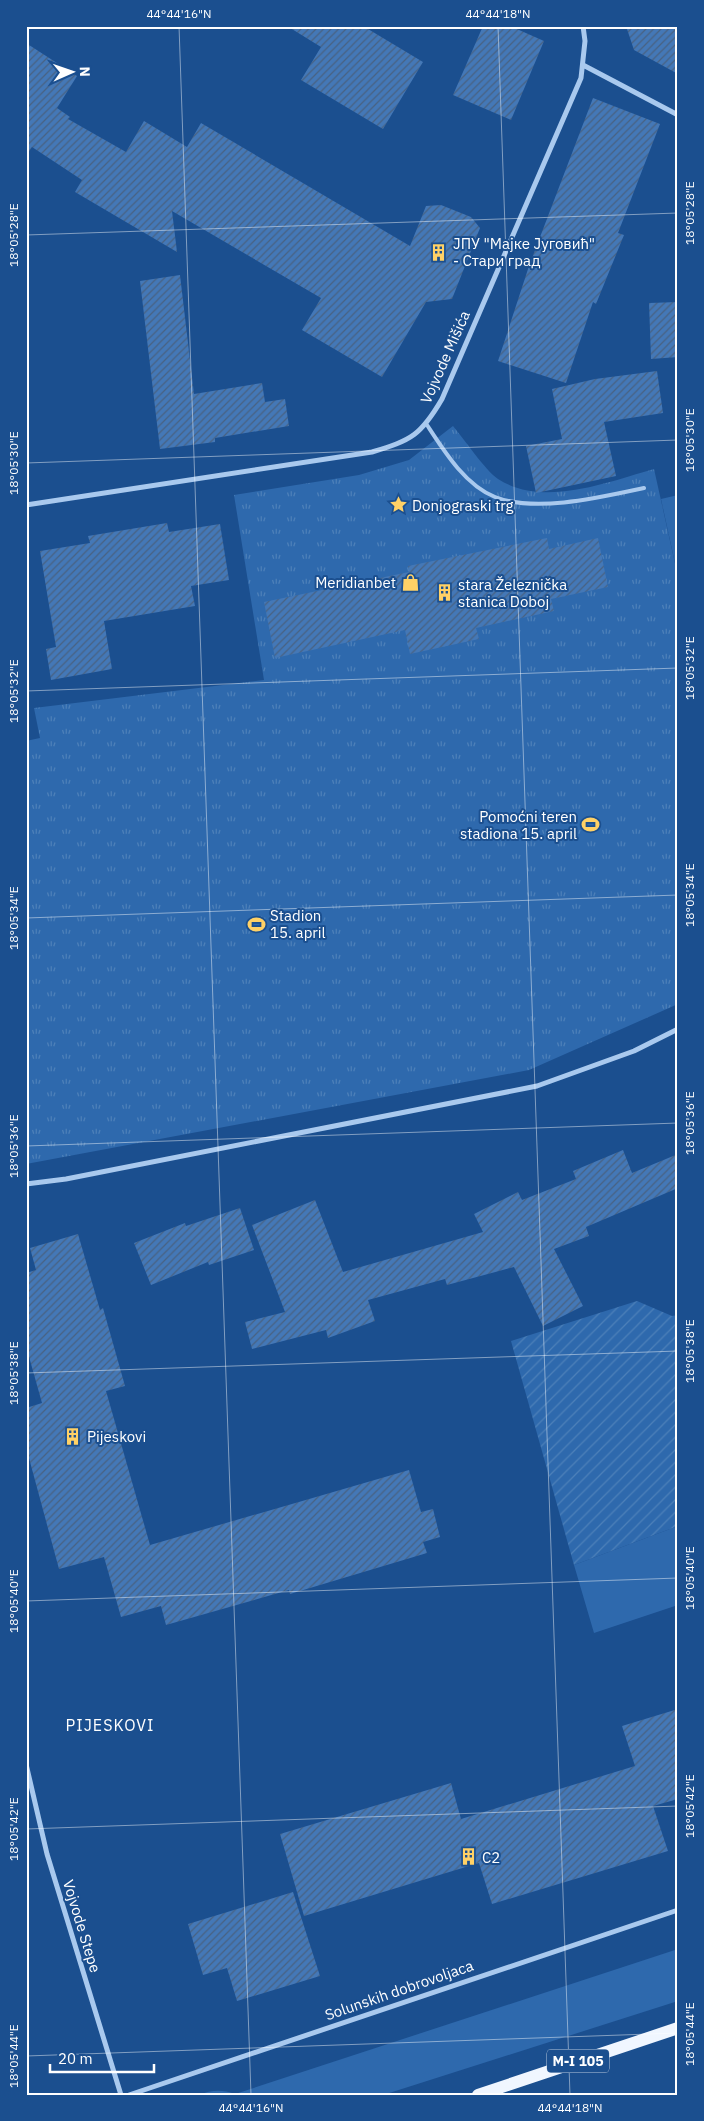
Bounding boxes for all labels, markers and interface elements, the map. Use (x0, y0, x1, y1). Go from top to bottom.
text: 44°44'16"N (146, 6, 212, 21)
text: 44°44'18"N (465, 6, 531, 21)
north arrow (48, 48, 98, 98)
text: N (76, 66, 94, 77)
text: 18°05'28"E (682, 181, 697, 245)
text: 18°05'28"E (6, 203, 21, 267)
place label: ЈПУ "Мајке Југовић" - Стари град (453, 234, 595, 270)
building icon: ЈПУ "Мајке Југовић" - Стари град (429, 242, 449, 262)
street label: Vojvode Mišića (416, 308, 474, 406)
text: 18°05'30"E (682, 408, 697, 472)
text: 18°05'30"E (6, 431, 21, 495)
place icon: Donjograski trg (388, 495, 408, 515)
place label: Donjograski trg (412, 496, 513, 515)
shop icon: Meridianbet (400, 572, 420, 592)
place label: Meridianbet (315, 573, 396, 592)
place label: stara Železnička stanica Doboj (458, 575, 567, 611)
building icon: stara Železnička stanica Doboj (434, 583, 454, 603)
text: 18°05'32"E (682, 636, 697, 700)
text: 18°05'32"E (6, 659, 21, 723)
place label: Pomoćni teren stadiona 15. april (460, 807, 577, 843)
sports icon: Pomoćni teren stadiona 15. april (581, 815, 601, 835)
text: 18°05'34"E (682, 863, 697, 927)
text: 18°05'34"E (6, 886, 21, 950)
place label: Stadion 15. april (270, 906, 326, 942)
sports icon: Stadion 15. april (246, 914, 266, 934)
text: 18°05'36"E (682, 1091, 697, 1155)
text: 18°05'36"E (6, 1114, 21, 1178)
text: 18°05'38"E (682, 1319, 697, 1383)
text: 18°05'38"E (6, 1341, 21, 1405)
building icon: Pijeskovi (63, 1426, 83, 1446)
place label: Pijeskovi (87, 1427, 146, 1446)
text: 18°05'40"E (682, 1546, 697, 1610)
text: 18°05'40"E (6, 1569, 21, 1633)
district label: PIJESKOVI (66, 1715, 154, 1735)
text: 18°05'42"E (682, 1774, 697, 1838)
text: 18°05'42"E (6, 1797, 21, 1861)
building icon: C2 (458, 1847, 478, 1867)
place label: C2 (482, 1848, 500, 1867)
street label: Vojvode Stepe (59, 1877, 105, 1975)
street label: Solunskih dobrovoljaca (322, 1956, 476, 2024)
text: 18°05'44"E (682, 2002, 697, 2066)
text: 18°05'44"E (6, 2024, 21, 2088)
scale bar (50, 2041, 154, 2073)
text: 20 m (58, 2049, 93, 2068)
road number: M-I 105 (547, 2050, 609, 2072)
text: 44°44'16"N (218, 2100, 284, 2115)
text: 44°44'18"N (537, 2100, 603, 2115)

